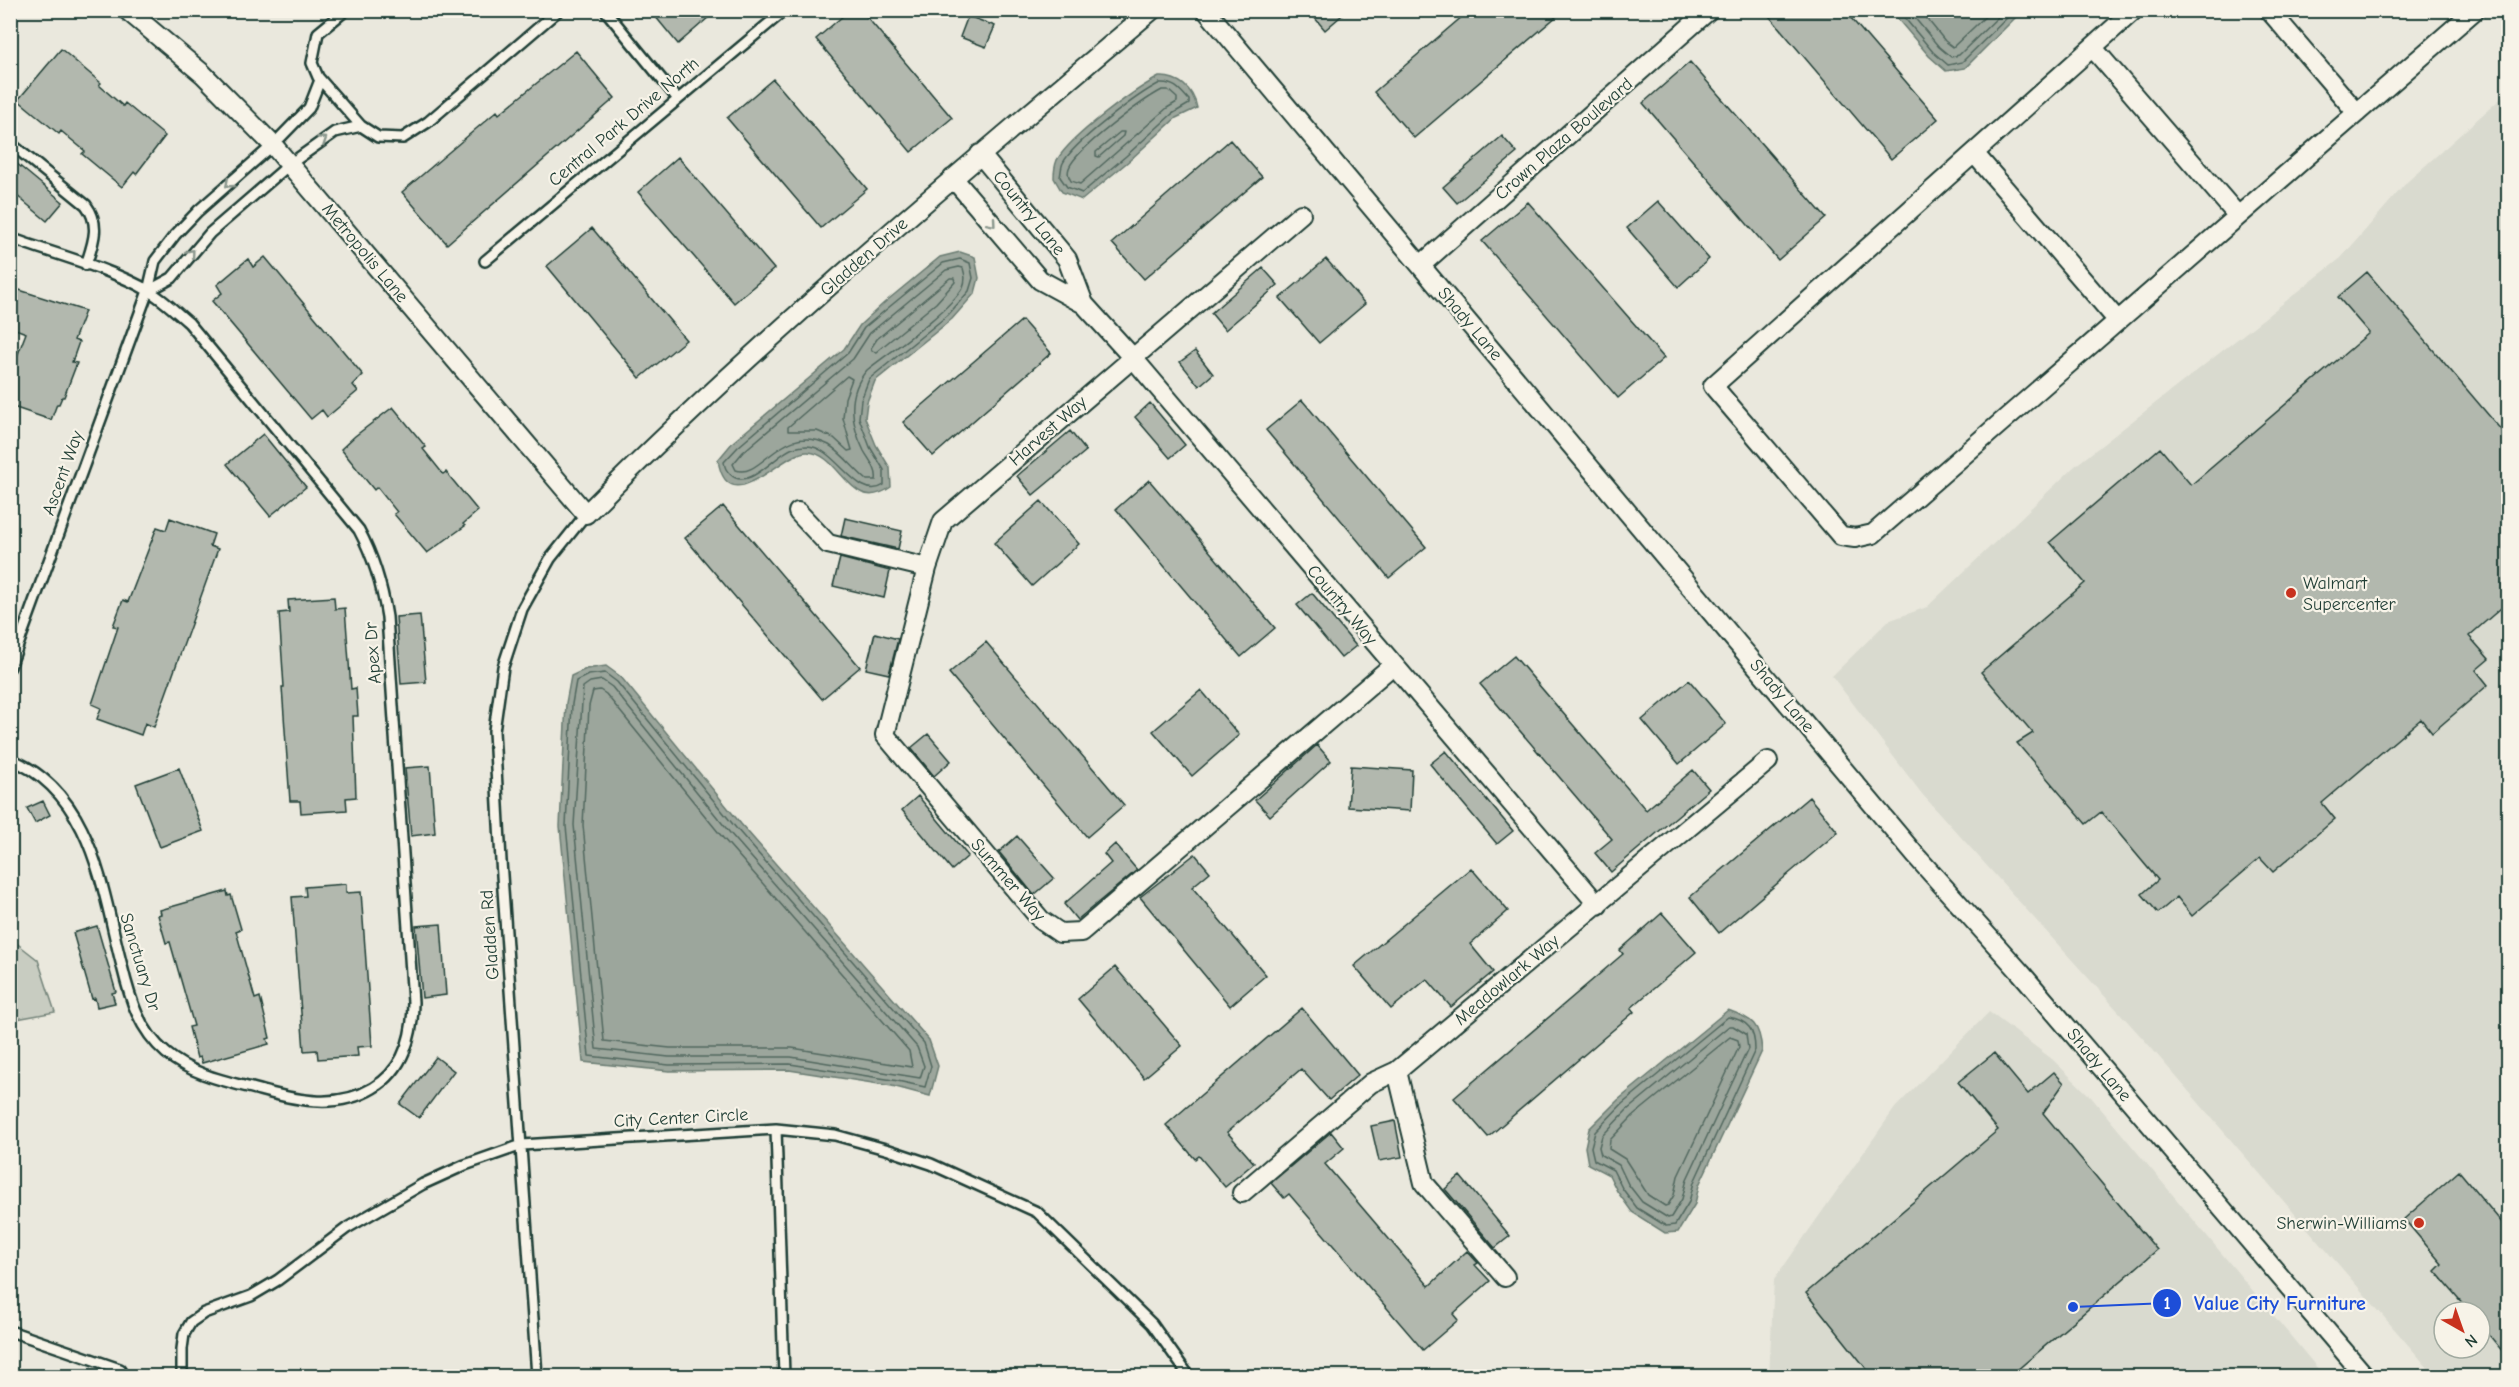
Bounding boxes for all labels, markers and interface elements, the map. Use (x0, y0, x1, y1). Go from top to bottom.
street label: Central Park Drive North (545, 53, 703, 191)
street label: Crown Plaza Boulevard (1491, 74, 1637, 204)
one-way arrow (316, 136, 327, 147)
street label: Country Lane (988, 166, 1070, 260)
one-way arrow (225, 176, 236, 187)
street label: Metropolis Lane (317, 199, 413, 307)
street label: Gladden Drive (816, 213, 912, 301)
one-way arrow (984, 216, 995, 227)
one-way arrow (184, 249, 195, 260)
street label: Shady Lane (1433, 283, 1507, 365)
street label: Harvest Way (1005, 391, 1092, 470)
street label: Ascent Way (38, 427, 88, 518)
street label: Country Way (1303, 561, 1382, 650)
place label: Walmart Supercenter (2303, 573, 2397, 615)
marker: Walmart Supercenter (2284, 586, 2298, 600)
street label: Apex Dr (360, 620, 386, 685)
street label: Shady Lane (1745, 655, 1819, 737)
street label: Summer Way (966, 834, 1050, 926)
street label: Gladden Rd (476, 889, 504, 981)
street label: Sanctuary Dr (115, 911, 165, 1014)
street label: Meadowlark Way (1450, 930, 1564, 1030)
street label: Shady Lane (2062, 1024, 2136, 1106)
street label: City Center Circle (613, 1104, 749, 1132)
place label: Sherwin-Williams (2276, 1213, 2407, 1234)
marker: Sherwin-Williams (2412, 1216, 2426, 1230)
callout: Value City Furniture (2152, 1284, 2378, 1322)
text: Value City Furniture (2194, 1292, 2366, 1315)
text: 1 (2163, 1293, 2171, 1314)
north arrow (2432, 1300, 2492, 1360)
text: N (2461, 1330, 2481, 1351)

